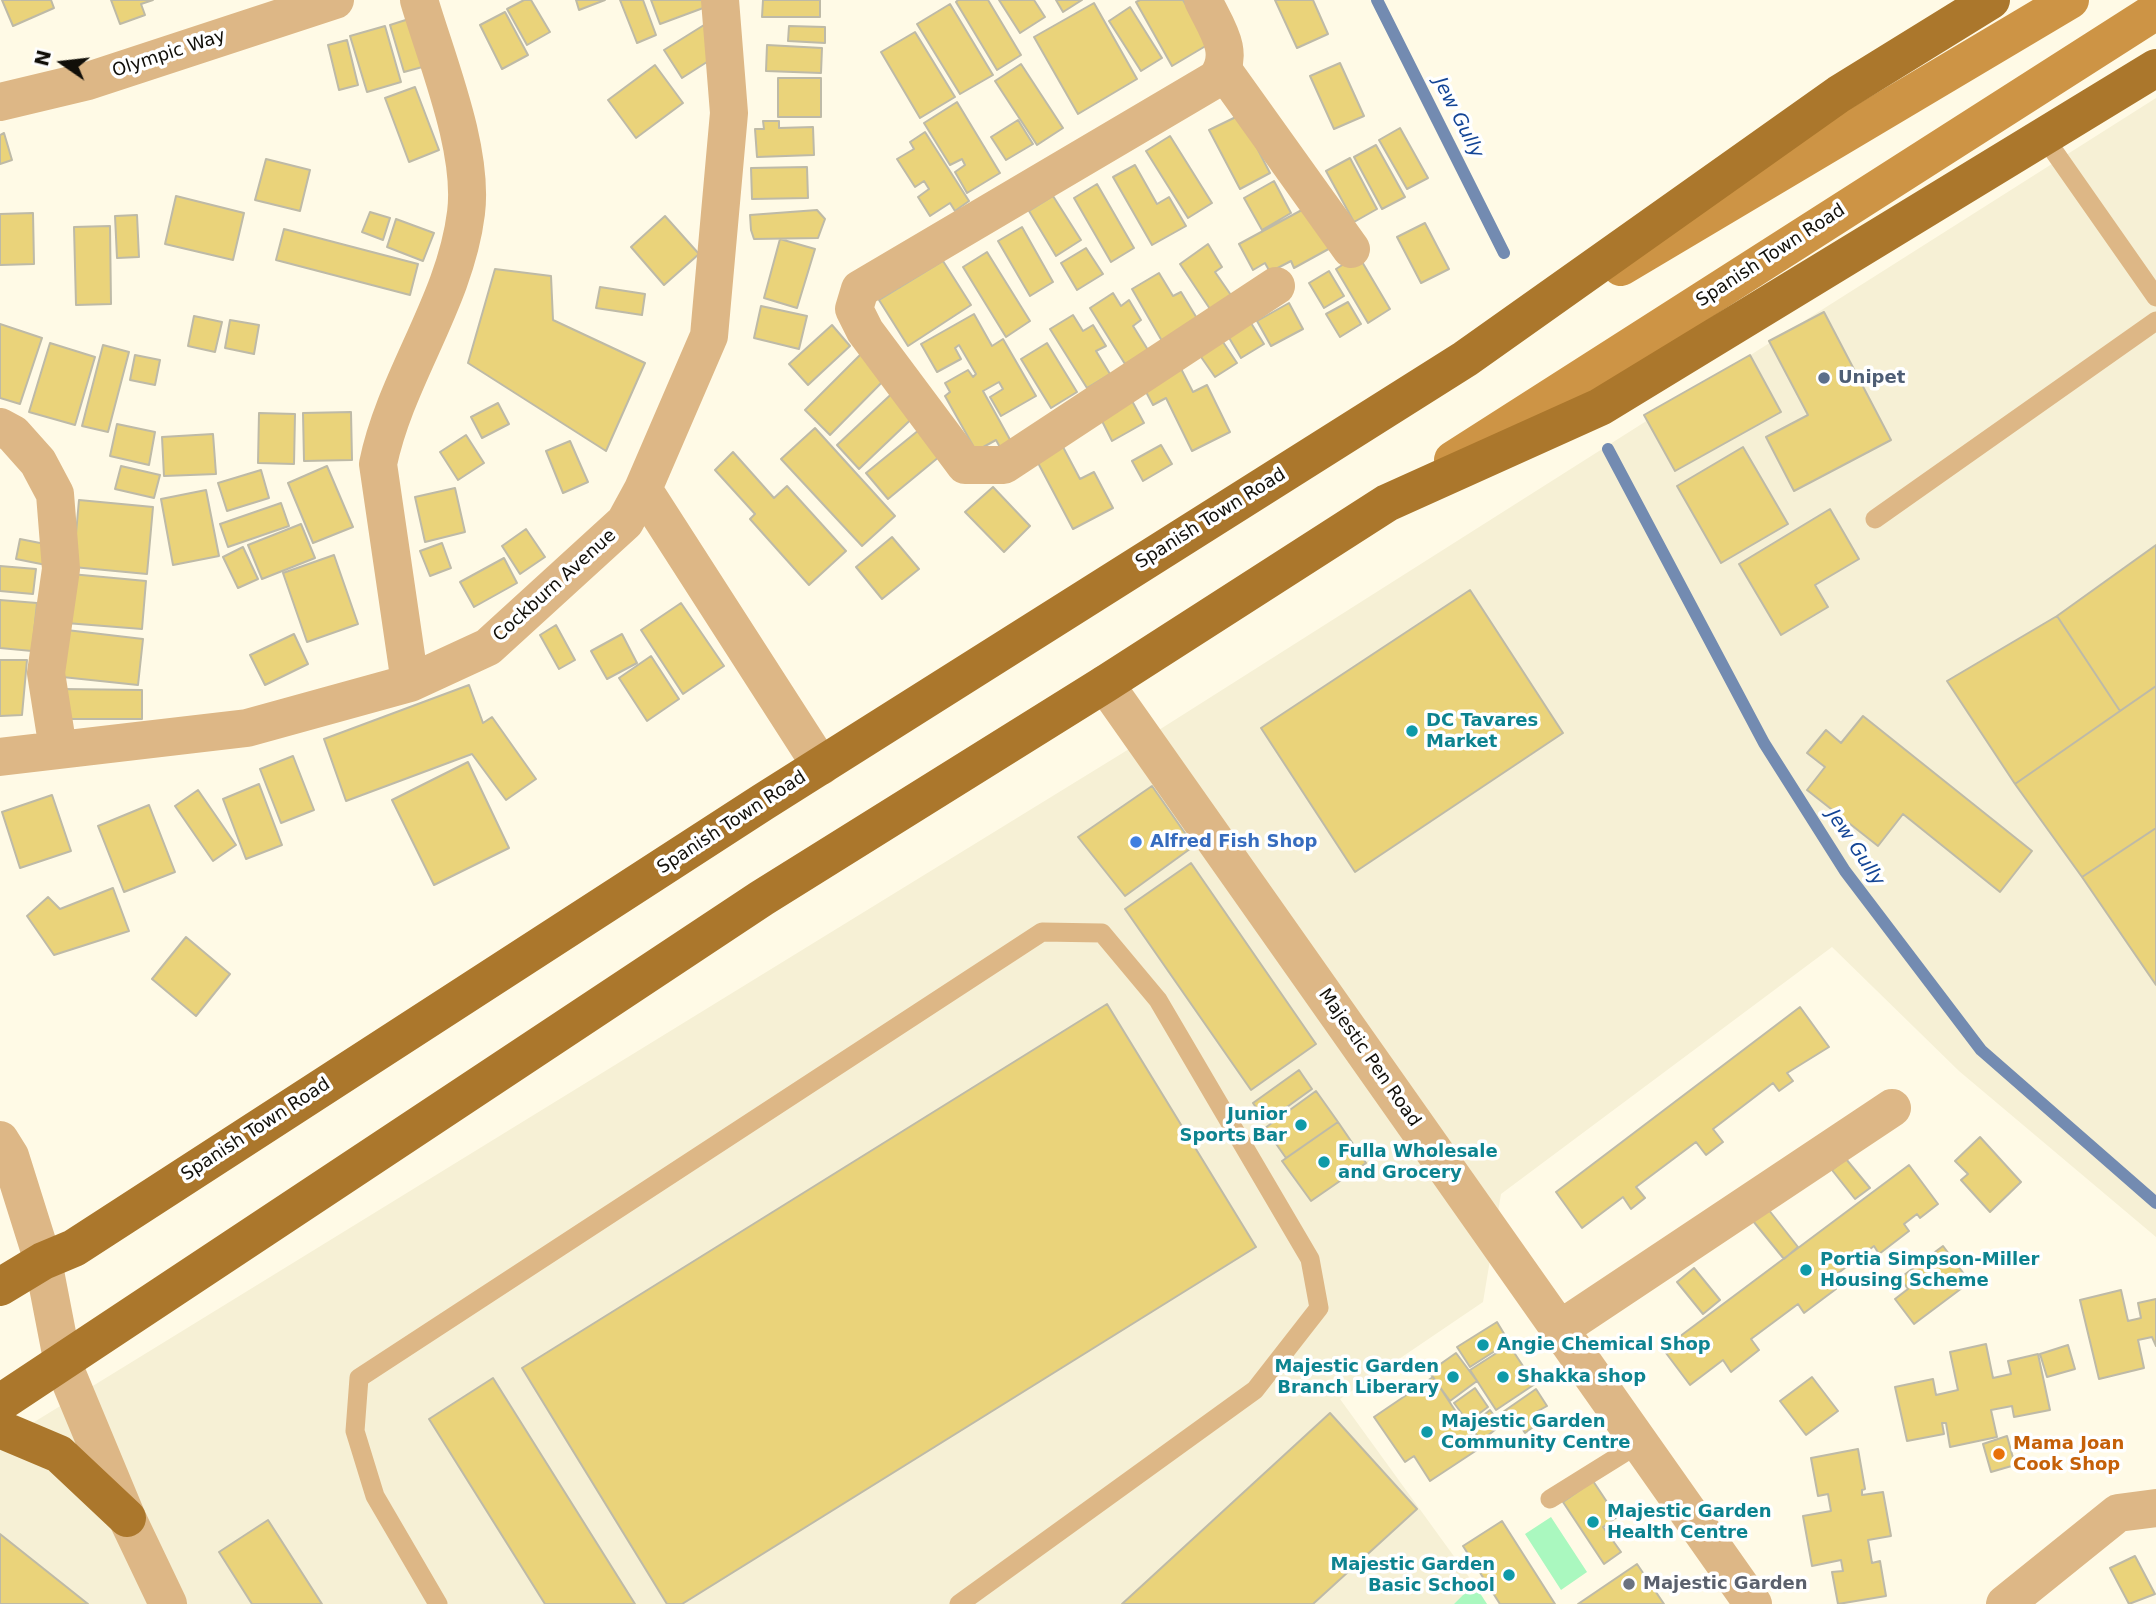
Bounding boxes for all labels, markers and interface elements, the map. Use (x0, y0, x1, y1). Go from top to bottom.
street label: Olympic Way (110, 26, 228, 82)
north arrow (28, 28, 98, 98)
text: N (30, 48, 55, 68)
water label: Jew Gully (1428, 74, 1488, 162)
street label: Spanish Town Road (1693, 200, 1849, 312)
place label: Unipet (1838, 367, 1905, 389)
marker: Unipet (1816, 370, 1832, 386)
street label: Spanish Town Road (1132, 464, 1290, 574)
street label: Cockburn Avenue (489, 525, 621, 647)
place label: DC Tavares Market (1426, 710, 1538, 752)
marker: DC Tavares Market (1404, 723, 1420, 739)
street label: Spanish Town Road (654, 767, 810, 879)
water label: Jew Gully (1821, 805, 1889, 891)
place label: Alfred Fish Shop (1150, 831, 1317, 853)
marker: Alfred Fish Shop (1128, 834, 1144, 850)
street label: Majestic Pen Road (1313, 985, 1425, 1131)
street label: Spanish Town Road (178, 1074, 334, 1186)
place label: Junior Sports Bar (1180, 1104, 1287, 1146)
marker: Junior Sports Bar (1293, 1117, 1309, 1133)
place label: Fulla Wholesale and Grocery (1338, 1141, 1498, 1184)
marker: Fulla Wholesale and Grocery (1316, 1154, 1332, 1170)
place label: Portia Simpson-Miller Housing Scheme (1820, 1249, 2039, 1292)
marker: Portia Simpson-Miller Housing Scheme (1798, 1262, 1814, 1278)
place label: Angie Chemical Shop (1497, 1334, 1711, 1356)
marker: Angie Chemical Shop (1475, 1337, 1491, 1353)
place label: Majestic Garden Branch Liberary (1274, 1356, 1439, 1398)
place label: Shakka shop (1517, 1366, 1646, 1388)
marker: Majestic Garden Branch Liberary (1445, 1369, 1461, 1385)
marker: Shakka shop (1495, 1369, 1511, 1385)
place label: Majestic Garden Community Centre (1441, 1411, 1630, 1454)
marker: Majestic Garden Community Centre (1419, 1424, 1435, 1440)
place label: Mama Joan Cook Shop (2013, 1433, 2124, 1476)
marker: Mama Joan Cook Shop (1991, 1446, 2007, 1462)
place label: Majestic Garden Health Centre (1607, 1501, 1772, 1544)
marker: Majestic Garden Health Centre (1585, 1514, 1601, 1530)
place label: Majestic Garden Basic School (1330, 1554, 1495, 1596)
marker: Majestic Garden Basic School (1501, 1567, 1517, 1583)
place label: Majestic Garden (1643, 1573, 1808, 1595)
marker: Majestic Garden (1621, 1576, 1637, 1592)

